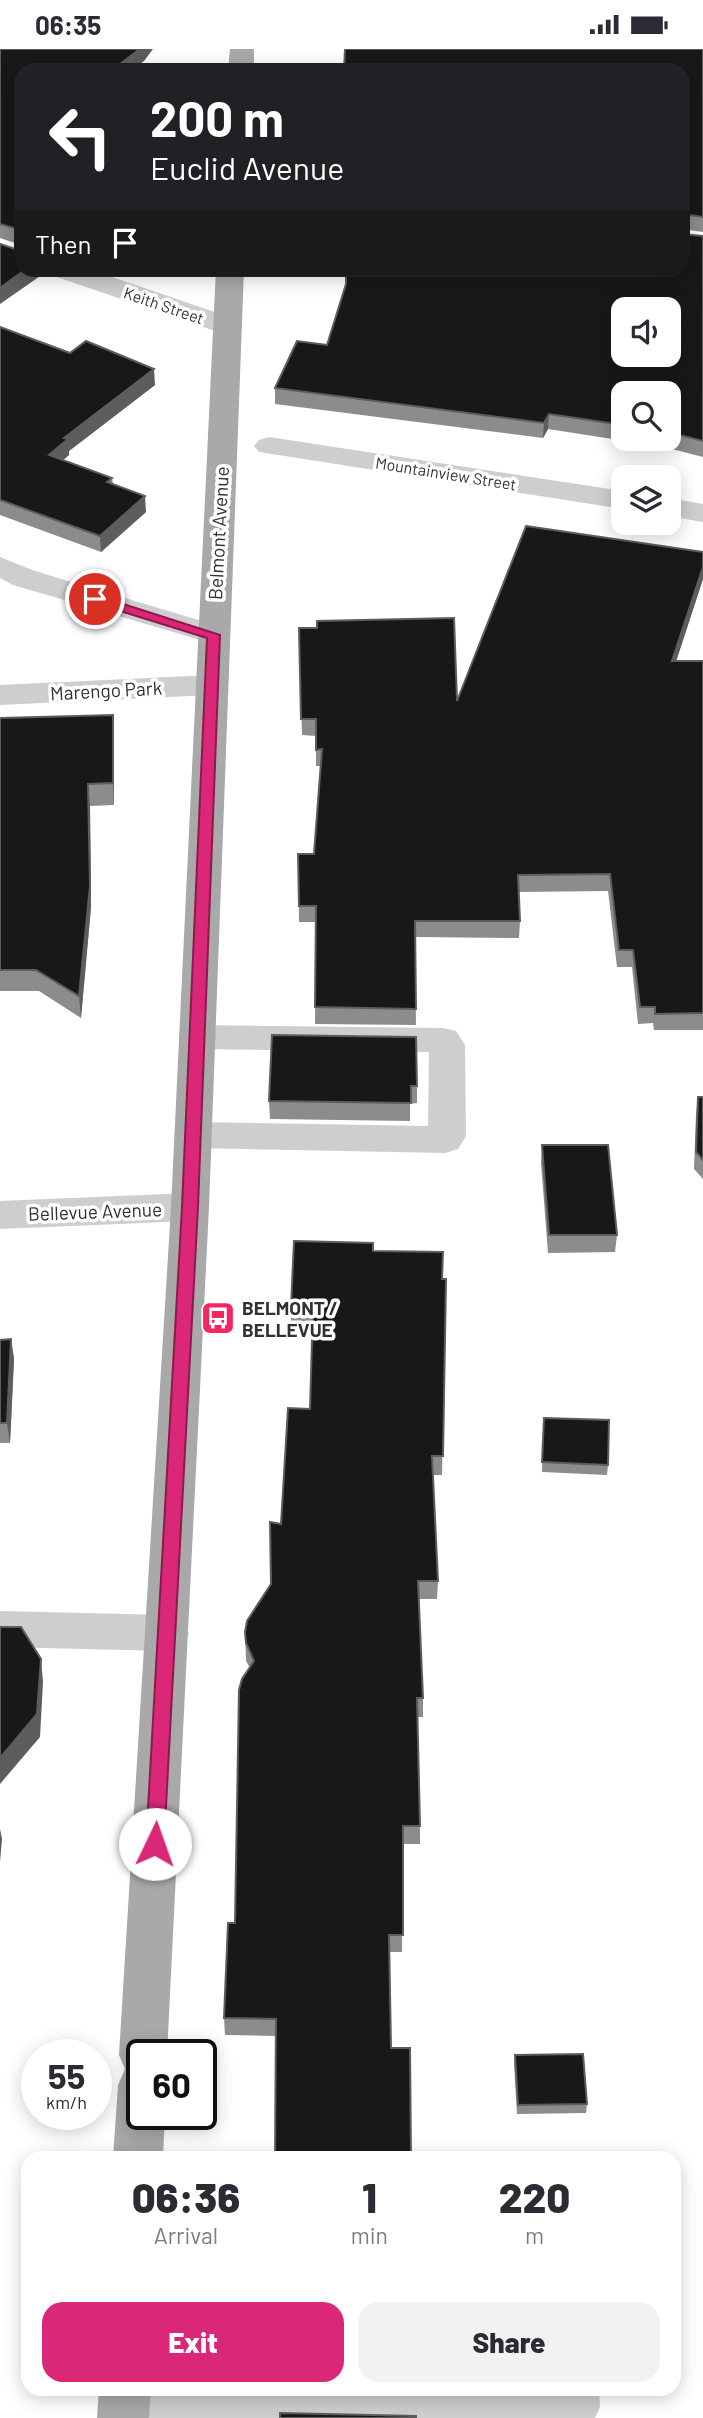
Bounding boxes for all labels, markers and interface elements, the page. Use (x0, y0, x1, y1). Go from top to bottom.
text: 06:35 (35, 9, 101, 40)
text: 200 m (150, 88, 284, 147)
icon: left (35, 91, 126, 182)
text: Euclid Avenue (150, 148, 344, 186)
icon: arrive (106, 224, 144, 262)
text: Then (35, 228, 92, 259)
street label: Keith Street (121, 282, 207, 328)
map controls (611, 297, 681, 535)
button: sound (611, 297, 681, 367)
button: search (611, 381, 681, 451)
street label: Mountainview Street (374, 452, 518, 494)
button: layers (611, 465, 681, 535)
street label: Belmont Avenue (203, 466, 233, 600)
pin (65, 569, 125, 629)
icon: arrive (76, 580, 114, 618)
street label: Marengo Park (49, 676, 163, 704)
street label: Bellevue Avenue (28, 1197, 162, 1225)
place label: BELMONT / BELLEVUE (242, 1296, 338, 1341)
bus stop icon: BELMONT / BELLEVUE (199, 1299, 237, 1337)
position arrow (118, 1807, 192, 1881)
speed limit sign: 60 (126, 2039, 217, 2130)
text: 55 (48, 2054, 85, 2096)
text: km/h (46, 2091, 87, 2113)
text: 06:36 (132, 2171, 240, 2221)
text: 1 (362, 2171, 377, 2221)
text: 220 (499, 2171, 570, 2221)
text: Arrival (154, 2221, 218, 2249)
text: min (351, 2221, 388, 2249)
text: m (525, 2221, 544, 2249)
button: Exit (42, 2302, 344, 2382)
button: Share (358, 2302, 660, 2382)

